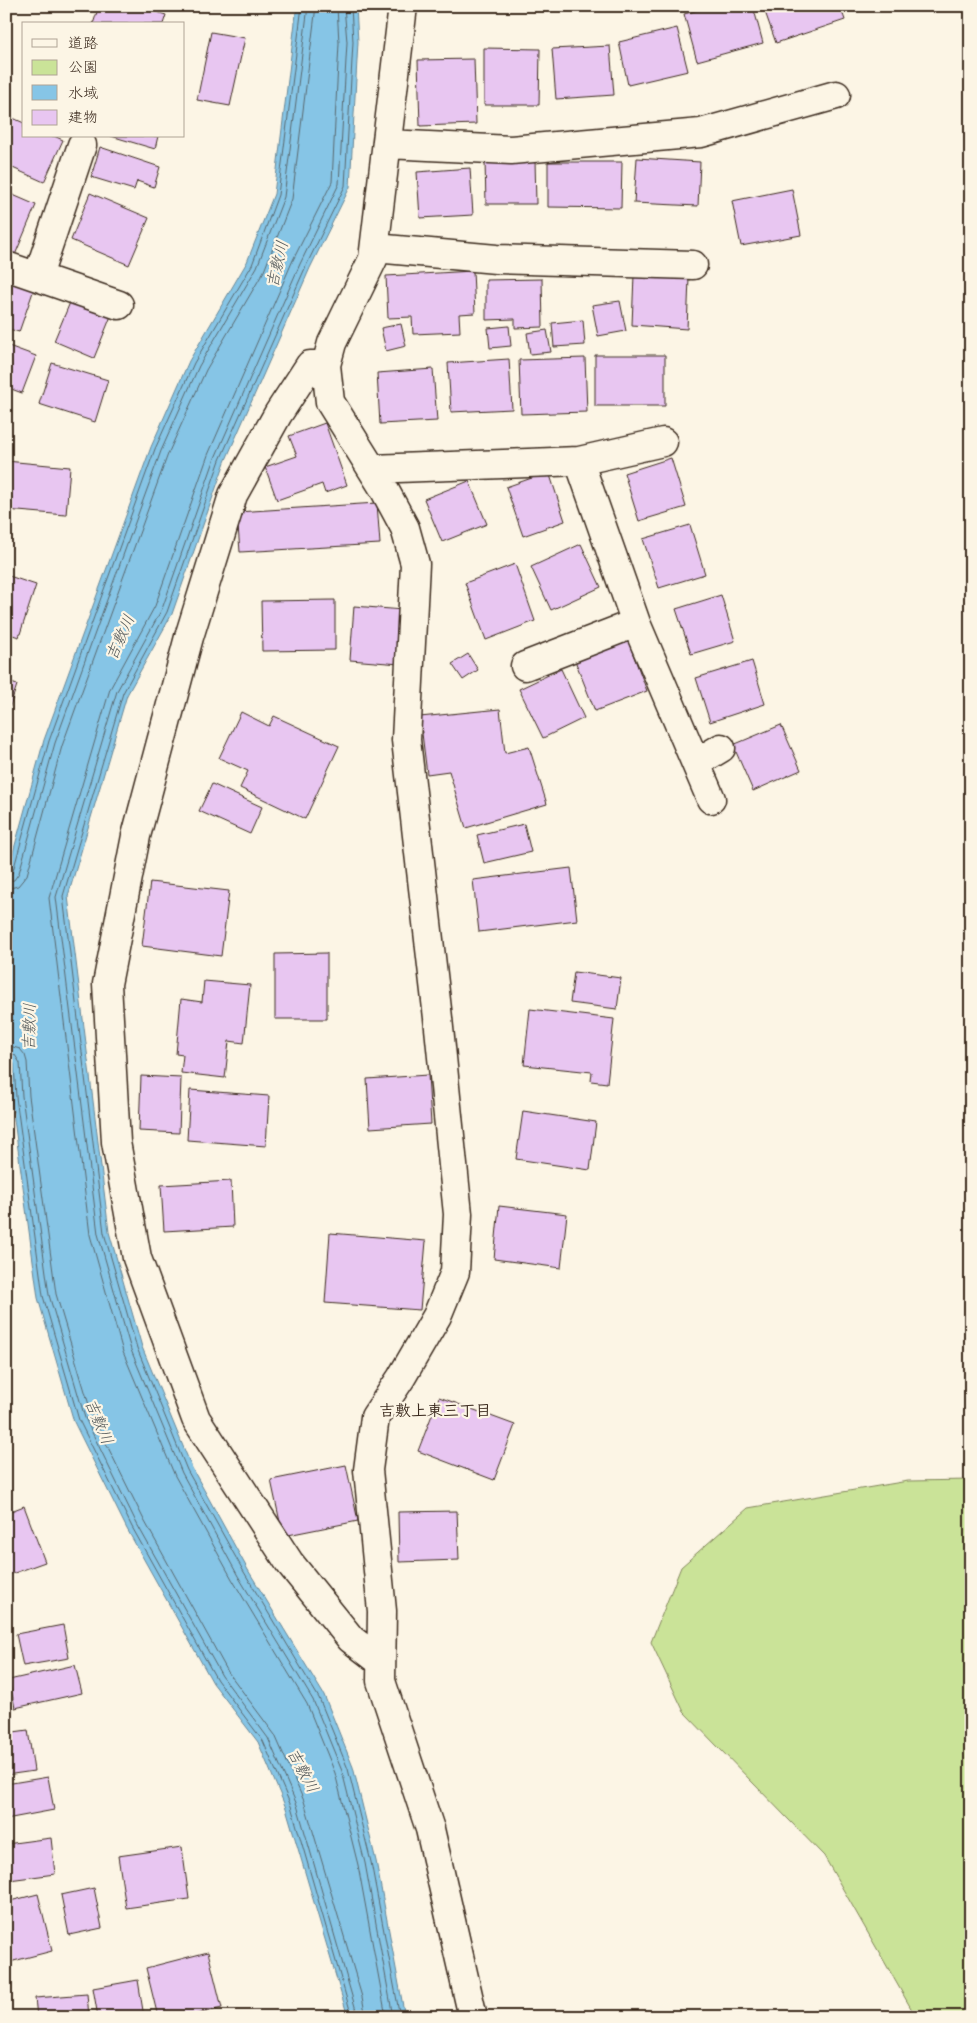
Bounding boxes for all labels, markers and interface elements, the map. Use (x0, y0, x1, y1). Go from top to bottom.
legend (22, 22, 185, 138)
text: 道路 (68, 32, 98, 52)
text: 公園 (68, 56, 98, 76)
text: 水域 (68, 82, 98, 102)
text: 建物 (68, 106, 98, 126)
water label: 吉敷川 (260, 238, 292, 290)
water label: 吉敷川 (100, 611, 138, 663)
water label: 吉敷川 (17, 1003, 39, 1051)
water label: 吉敷川 (81, 1395, 119, 1447)
district label: 吉敷上東三丁目 (379, 1399, 491, 1420)
water label: 吉敷川 (283, 1744, 325, 1796)

